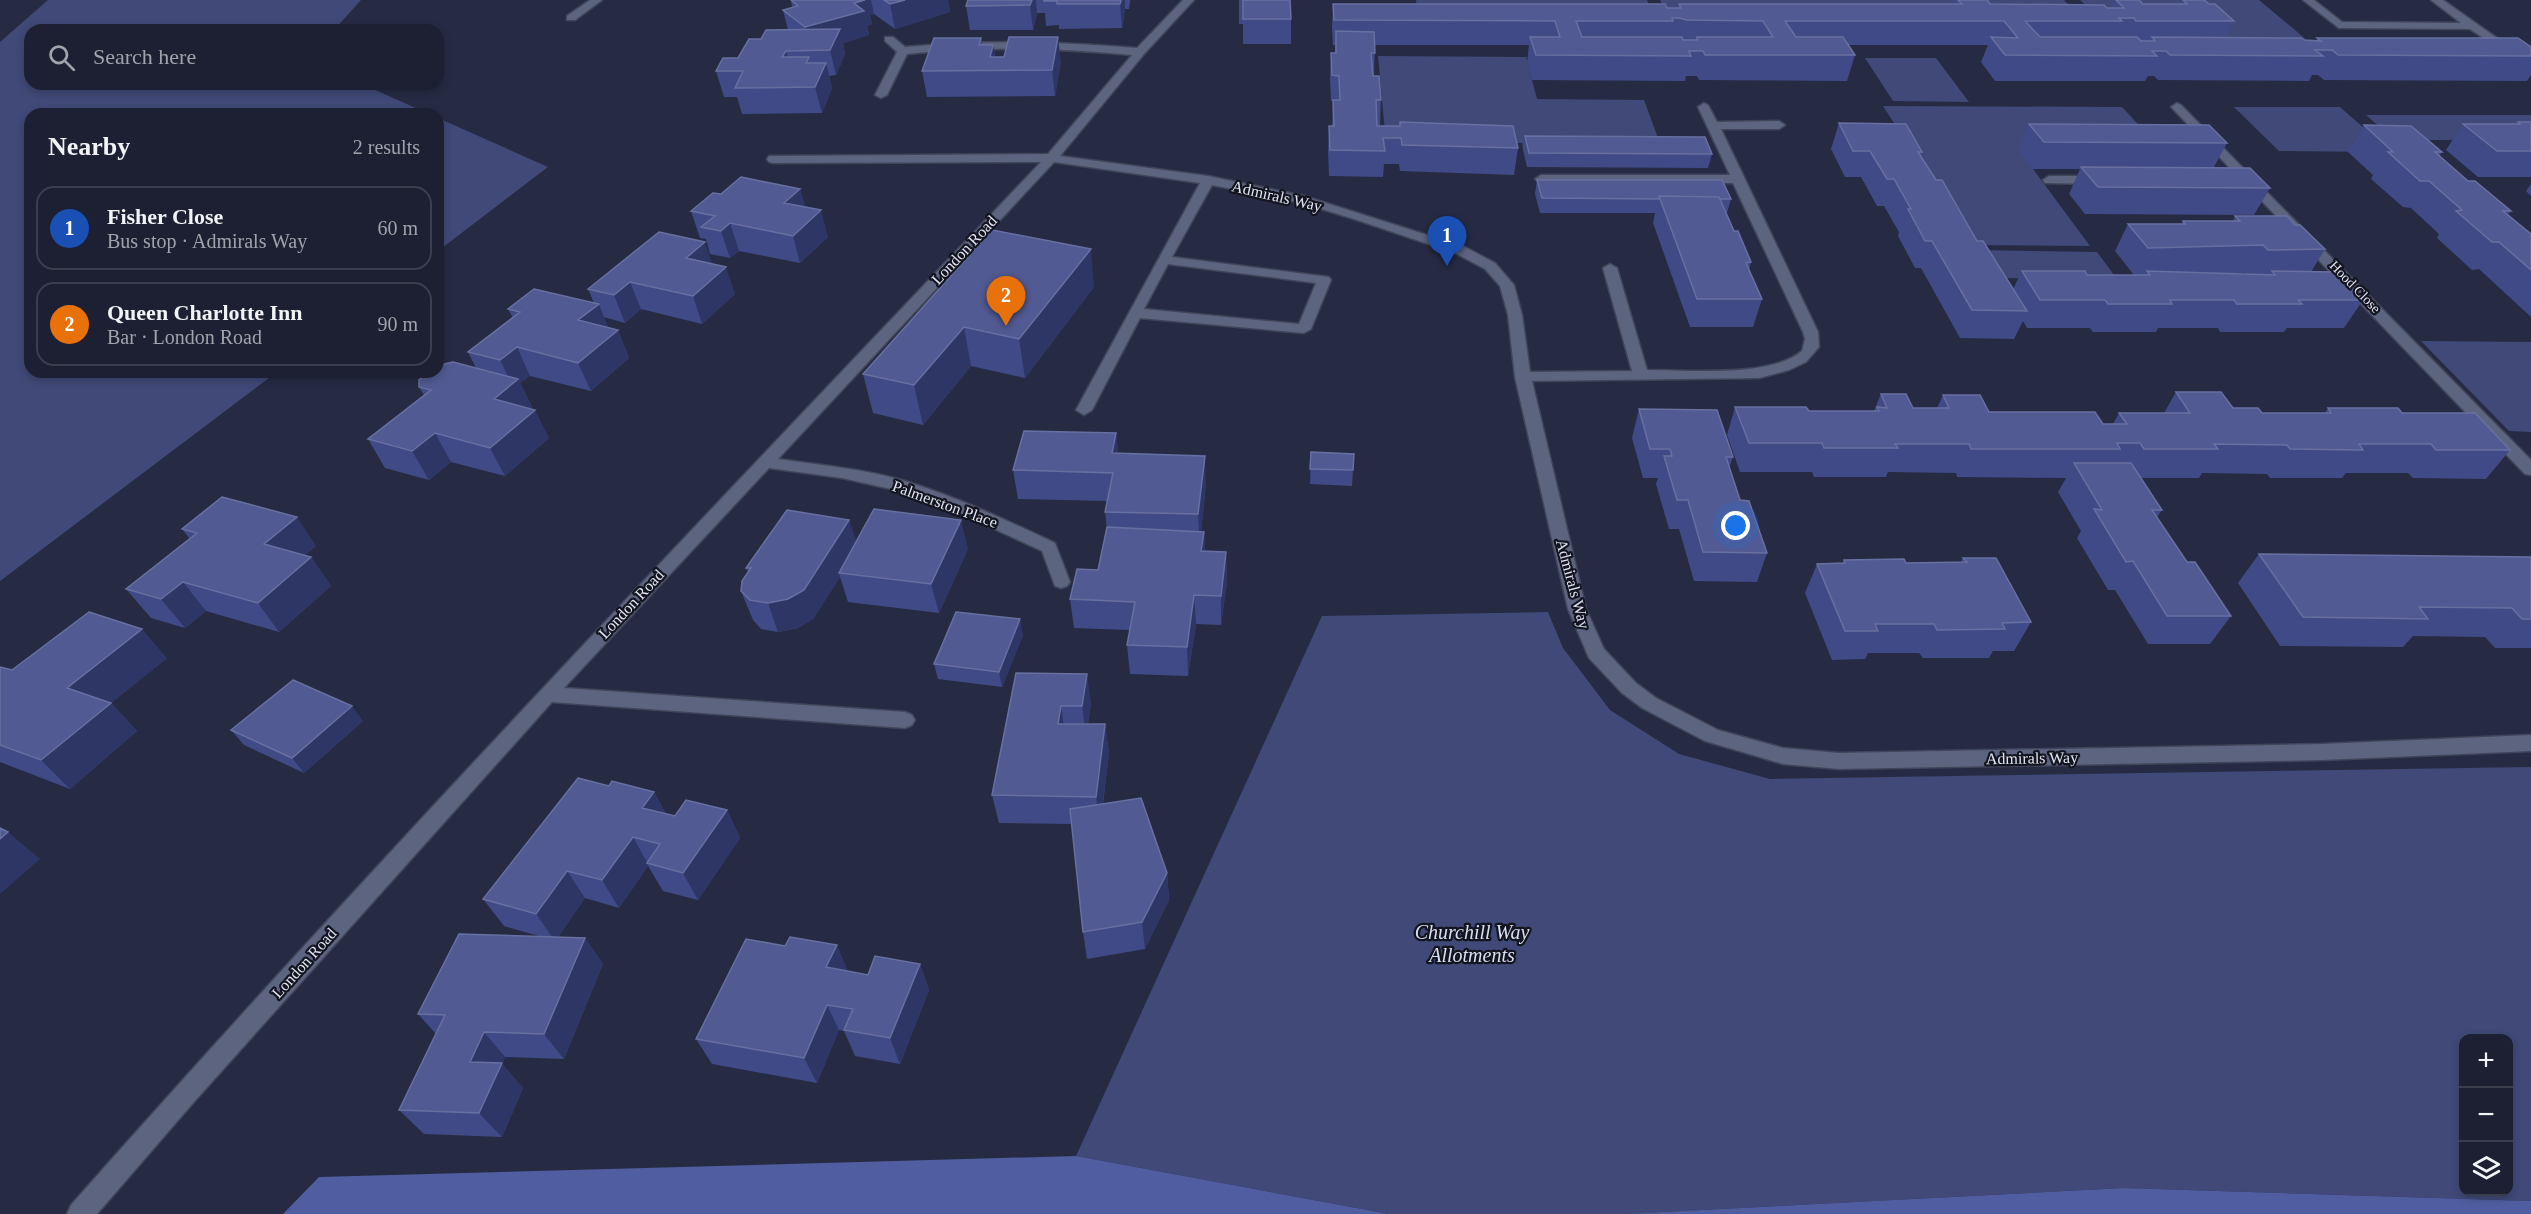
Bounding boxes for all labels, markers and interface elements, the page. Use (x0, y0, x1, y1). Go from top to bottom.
search box (24, 24, 444, 90)
icon: search (45, 41, 78, 74)
text: Search here (93, 44, 196, 69)
text: Nearby (48, 132, 130, 161)
text: 2 results (353, 136, 420, 158)
street label: Admirals Way (1230, 177, 1324, 216)
text: Fisher Close (107, 204, 223, 229)
street label: London Road (928, 212, 1000, 288)
pin: 1 (1428, 216, 1466, 266)
text: 1 (65, 217, 75, 239)
text: 60 m (377, 217, 418, 239)
text: Bus stop · Admirals Way (107, 230, 307, 252)
street label: Hood Close (2327, 258, 2383, 316)
pin: 2 (986, 276, 1026, 326)
text: Queen Charlotte Inn (107, 300, 303, 325)
text: 2 (65, 313, 75, 335)
text: 90 m (377, 313, 418, 335)
text: Bar · London Road (107, 326, 262, 348)
street label: Palmerston Place (890, 477, 1000, 531)
your location (1721, 511, 1750, 540)
street label: Admirals Way (1552, 537, 1593, 631)
street label: London Road (595, 566, 667, 642)
street label: Admirals Way (1986, 749, 2078, 768)
park label: Churchill Way Allotments (1415, 921, 1529, 966)
street label: London Road (268, 925, 340, 1001)
map controls (2459, 1034, 2513, 1196)
button: + (2459, 1034, 2513, 1088)
button: − (2459, 1088, 2513, 1142)
button: layers (2459, 1142, 2513, 1196)

